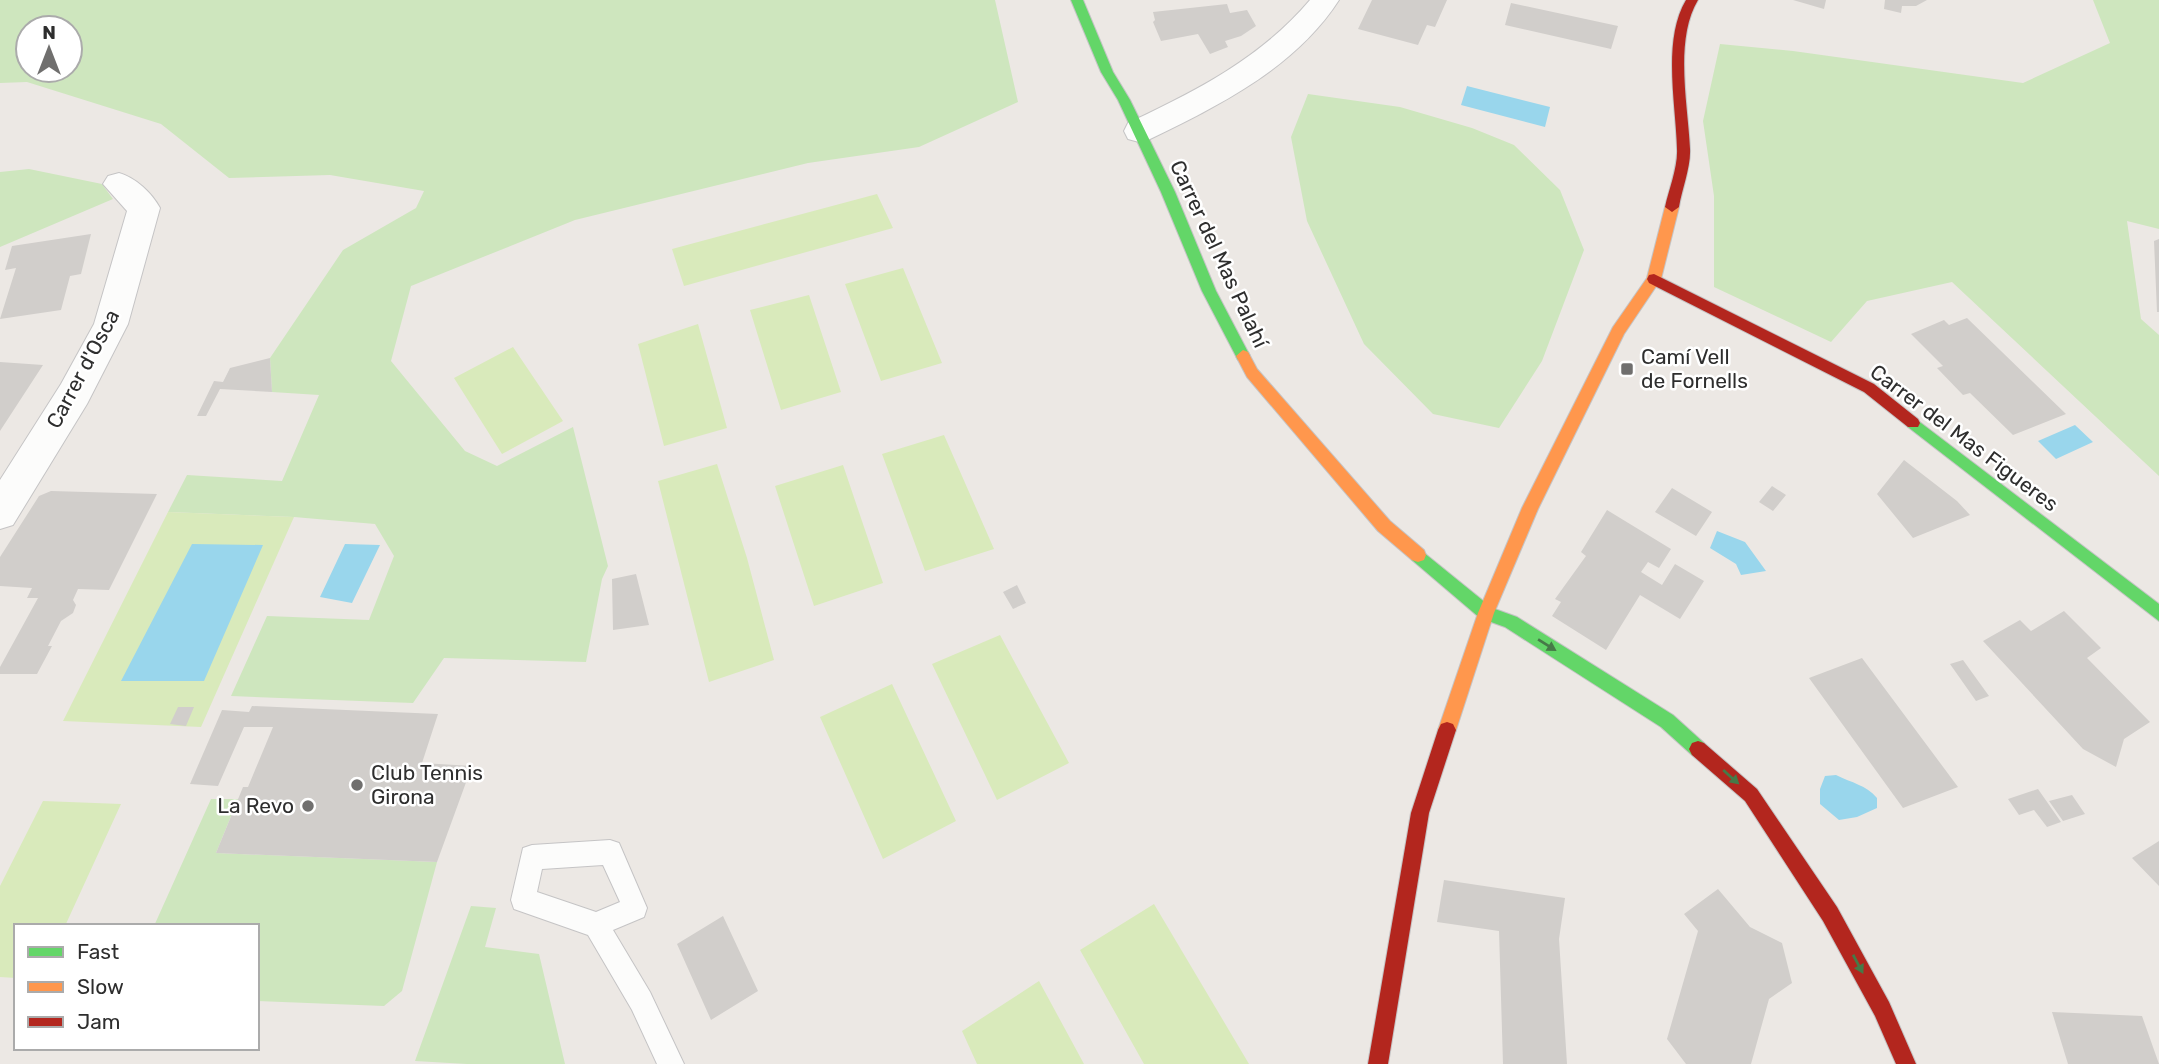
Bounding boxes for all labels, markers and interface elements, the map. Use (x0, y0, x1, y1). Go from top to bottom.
north arrow (14, 14, 84, 84)
text: N (42, 21, 56, 44)
street label: Carrer del Mas Palahí (1165, 156, 1274, 352)
street label: Carrer d'Osca (41, 305, 124, 432)
place label: Camí Vell de Fornells (1641, 344, 1748, 393)
street label: Carrer del Mas Figueres (1865, 359, 2063, 516)
marker: Camí Vell de Fornells (1619, 361, 1635, 377)
one-way arrow (1537, 638, 1556, 651)
place label: Club Tennis Girona (371, 760, 483, 809)
one-way arrow (1722, 769, 1740, 785)
marker: Club Tennis Girona (349, 777, 365, 793)
place label: La Revo (217, 793, 294, 818)
marker: La Revo (300, 798, 316, 814)
legend (14, 924, 259, 1050)
text: Fast (77, 939, 119, 964)
one-way arrow (1852, 955, 1864, 974)
text: Slow (77, 974, 124, 999)
text: Jam (77, 1009, 121, 1034)

